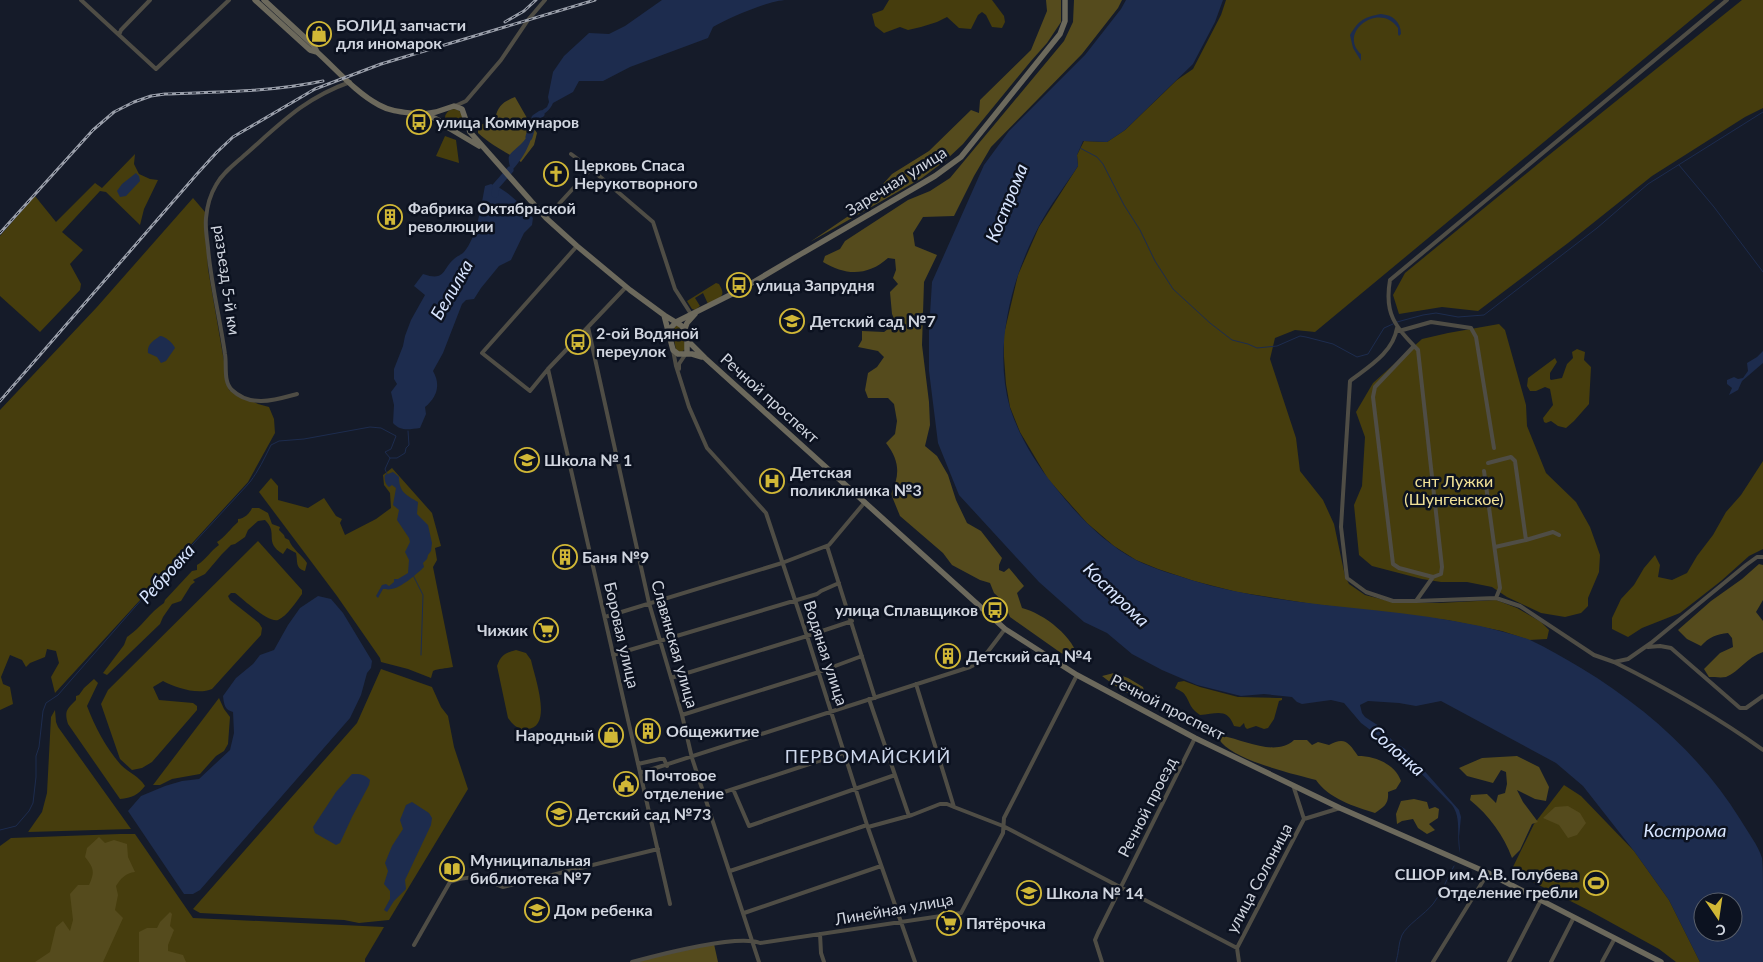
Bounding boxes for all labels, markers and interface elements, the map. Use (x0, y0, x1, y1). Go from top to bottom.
place label: БОЛИД запчасти для иномарок (336, 15, 466, 52)
shop icon: БОЛИД запчасти для иномарок (306, 21, 332, 47)
bus stop icon: улица Коммунаров (406, 109, 432, 135)
place label: улица Коммунаров (436, 112, 579, 131)
street label: Заречная улица (842, 142, 950, 219)
place label: Церковь Спаса Нерукотворного (574, 155, 698, 192)
water label: Кострома (980, 160, 1032, 245)
church icon: Церковь Спаса Нерукотворного (543, 161, 569, 187)
place label: Фабрика Октябрьской революции (408, 198, 576, 235)
building icon: Фабрика Октябрьской революции (377, 204, 403, 230)
street label: разъезд 5-й км (210, 224, 245, 336)
water label: Белилка (425, 256, 477, 323)
bus stop icon: улица Запрудня (726, 272, 752, 298)
place label: улица Запрудня (756, 275, 875, 294)
school or university icon: Детский сад №7 (779, 308, 805, 334)
place label: Детский сад №7 (810, 311, 936, 330)
place label: 2-ой Водяной переулок (596, 323, 699, 360)
bus stop icon: 2-ой Водяной переулок (565, 329, 591, 355)
street label: Речной проспект (717, 348, 823, 447)
school or university icon: Школа № 1 (514, 447, 540, 473)
place label: Школа № 1 (544, 450, 632, 469)
place label: Детская поликлиника №3 (790, 462, 922, 499)
hospital icon: Детская поликлиника №3 (759, 468, 785, 494)
park label: снт Лужки (Шунгенское) (1404, 471, 1504, 508)
water label: Ребровка (134, 539, 199, 608)
building icon: Баня №9 (552, 544, 578, 570)
place label: Баня №9 (582, 547, 649, 566)
water label: Кострома (1079, 558, 1154, 631)
street label: Славянская улица (648, 578, 703, 710)
street label: Боровая улица (601, 580, 644, 690)
bus stop icon: улица Сплавщиков (982, 597, 1008, 623)
street label: Водяная улица (801, 598, 852, 708)
place label: улица Сплавщиков (835, 600, 978, 619)
supermarket icon: Чижик (533, 617, 559, 643)
place label: Чижик (477, 620, 528, 639)
building icon: Детский сад №4 (935, 643, 961, 669)
place label: Детский сад №4 (966, 646, 1092, 665)
street label: Речной проспект (1108, 670, 1229, 744)
building icon: Общежитие (635, 718, 661, 744)
water label: Солонка (1366, 720, 1430, 780)
place label: Общежитие (666, 721, 760, 740)
shop icon: Народный (598, 722, 624, 748)
place label: Народный (515, 725, 594, 744)
district label: ПЕРВОМАЙСКИЙ (785, 745, 951, 767)
street label: Речной проезд (1113, 753, 1180, 860)
place label: Почтовое отделение (644, 765, 724, 802)
public building icon: Почтовое отделение (613, 771, 639, 797)
school or university icon: Детский сад №73 (546, 801, 572, 827)
place label: Детский сад №73 (576, 804, 711, 823)
water label: Кострома (1644, 819, 1726, 841)
street label: улица Солоница (1222, 820, 1295, 936)
place label: Муниципальная библиотека №7 (470, 850, 591, 887)
library icon: Муниципальная библиотека №7 (439, 856, 465, 882)
place label: СШОР им. А.В. Голубева Отделение гребли (1395, 864, 1578, 901)
sports icon: СШОР им. А.В. Голубева Отделение гребли (1583, 870, 1609, 896)
school or university icon: Школа № 14 (1016, 880, 1042, 906)
place label: Школа № 14 (1046, 883, 1143, 902)
street label: Линейная улица (832, 889, 955, 928)
north arrow (1693, 892, 1743, 942)
school or university icon: Дом ребенка (524, 897, 550, 923)
place label: Дом ребенка (554, 900, 653, 919)
supermarket icon: Пятёрочка (936, 910, 962, 936)
place label: Пятёрочка (966, 913, 1046, 932)
text: С (1714, 921, 1727, 940)

